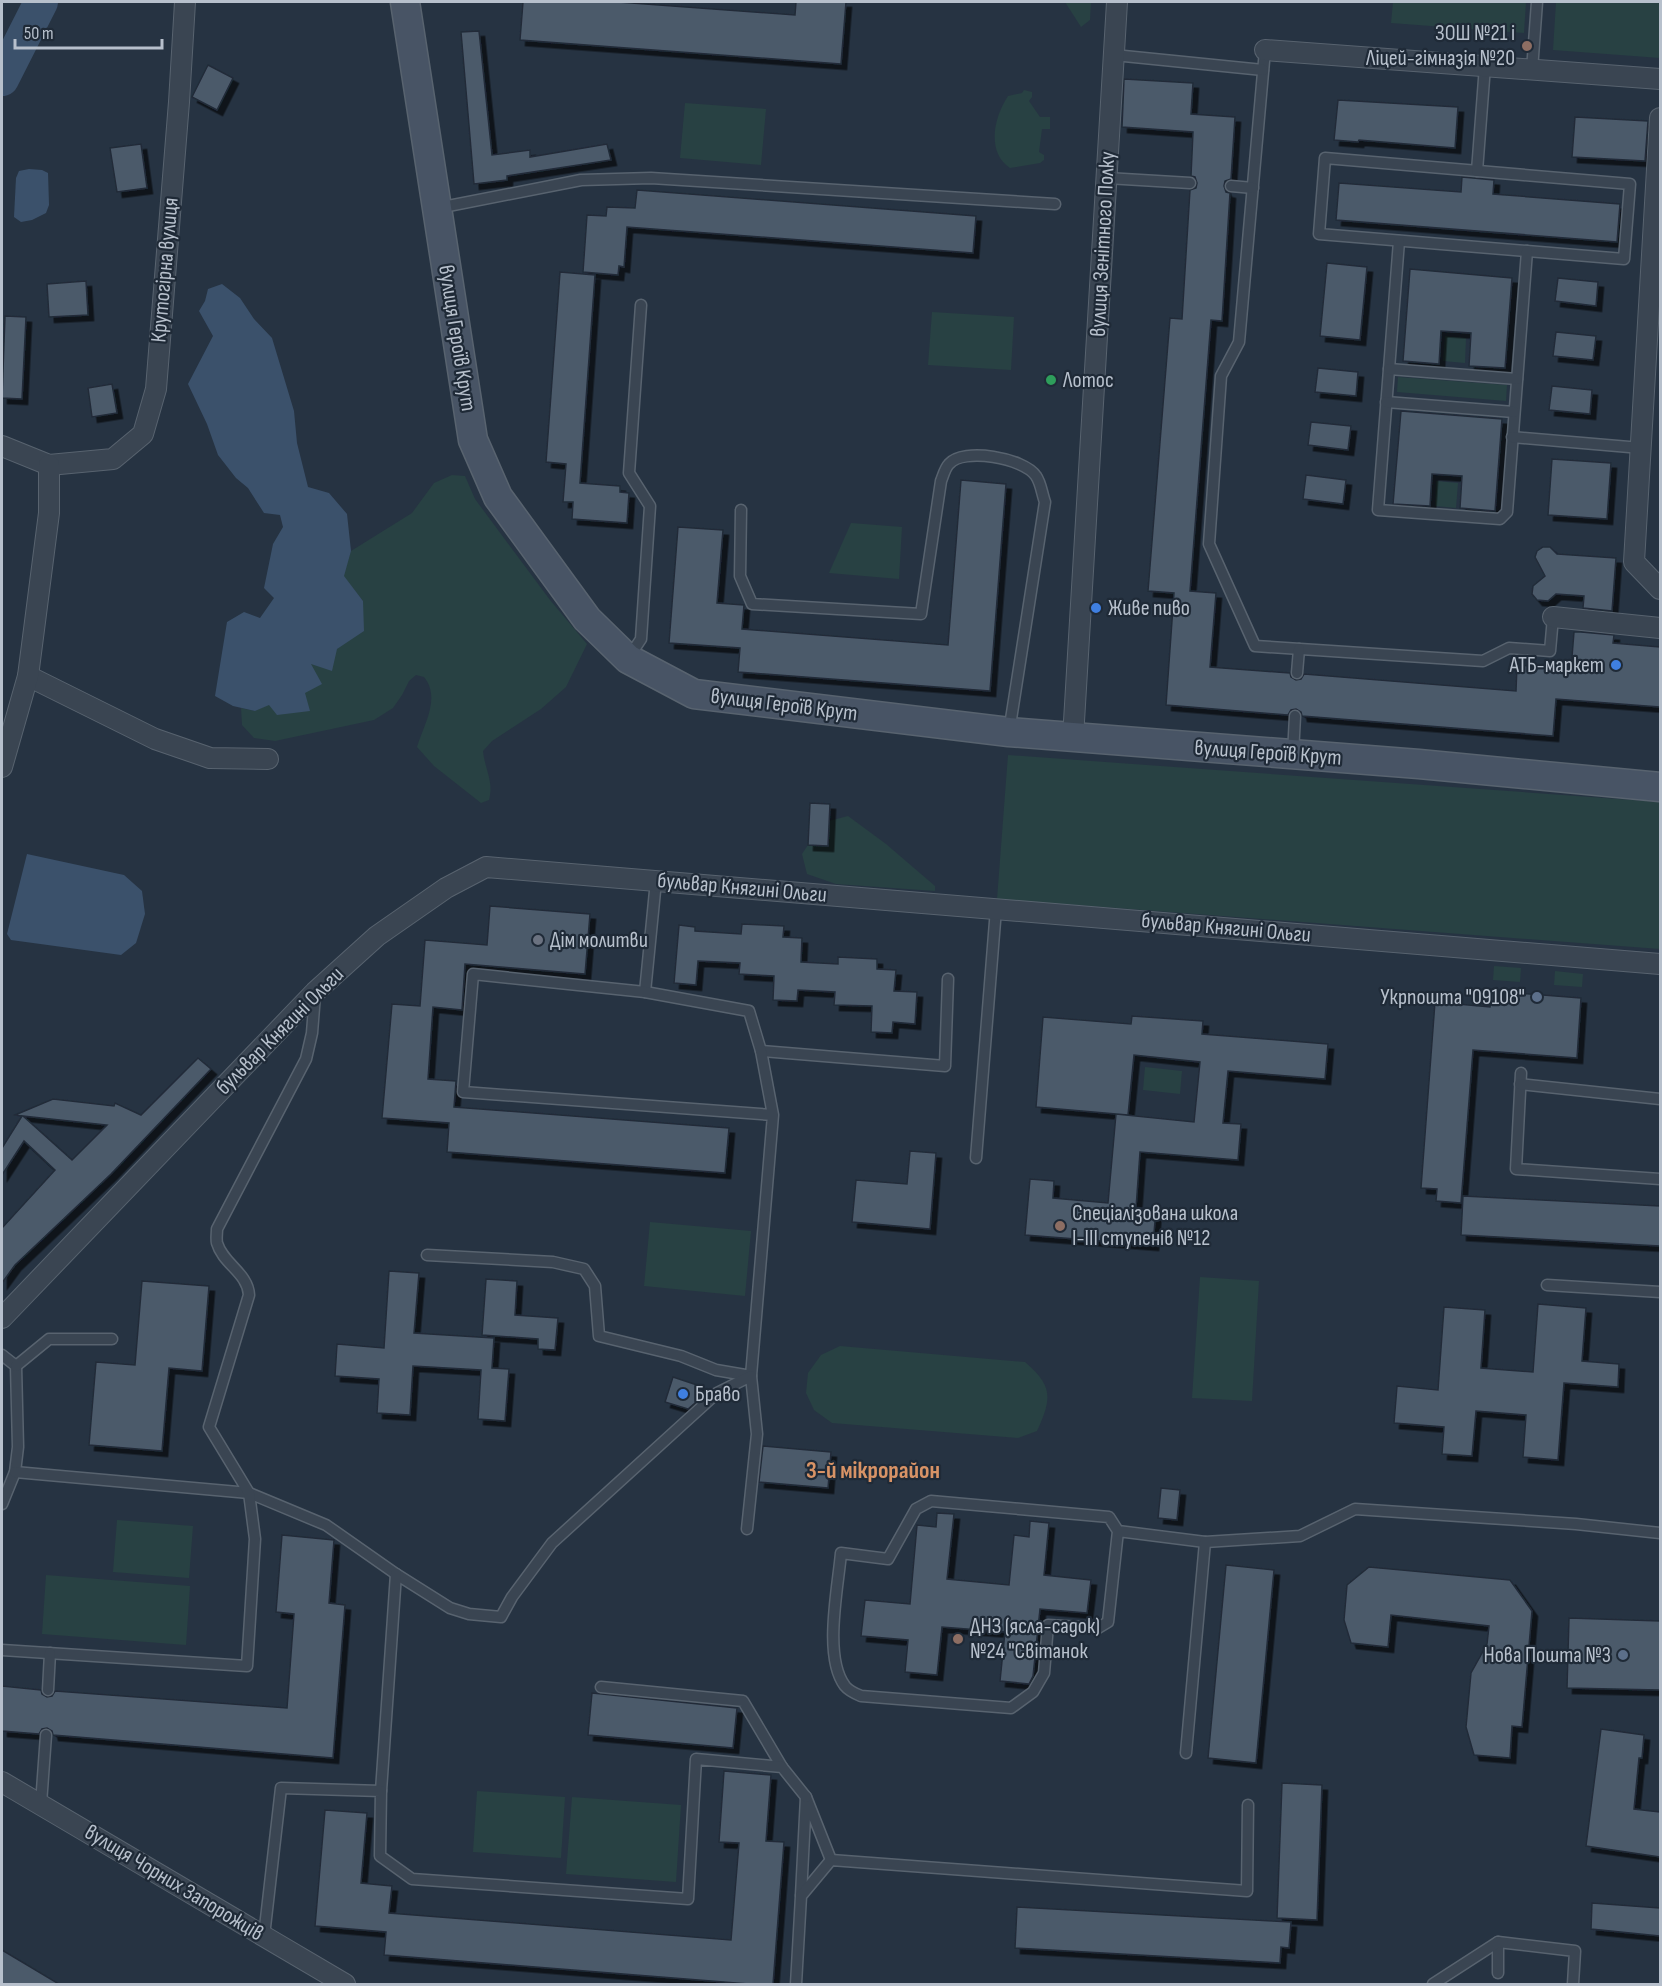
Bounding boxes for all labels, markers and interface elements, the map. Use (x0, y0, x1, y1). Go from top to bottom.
scale bar (15, 12, 162, 50)
place label: ЗОШ №21 і Ліцей-гімназія №20 (1365, 20, 1515, 72)
text: 50 m (24, 23, 54, 44)
marker: ЗОШ №21 і Ліцей-гімназія №20 (1520, 39, 1534, 53)
street label: вулиця Зенітного Полку (1085, 150, 1121, 337)
street label: Крутогірна вулиця (145, 196, 185, 344)
street label: вулиця Героїв Крут (432, 263, 482, 413)
place label: Лотос (1062, 367, 1114, 394)
marker: Лотос (1044, 373, 1058, 387)
place label: Живе пиво (1108, 595, 1190, 622)
marker: Живе пиво (1089, 601, 1103, 615)
place label: АТБ-маркет (1508, 652, 1604, 679)
marker: АТБ-маркет (1609, 658, 1623, 672)
street label: вулиця Героїв Крут (709, 683, 859, 727)
street label: вулиця Героїв Крут (1193, 734, 1343, 772)
street label: бульвар Княгині Ольги (656, 867, 828, 909)
street label: бульвар Княгині Ольги (1140, 907, 1312, 949)
place label: Дім молитви (550, 927, 648, 954)
marker: Дім молитви (531, 933, 545, 947)
street label: бульвар Княгині Ольги (210, 961, 350, 1101)
place label: Укрпошта "09108" (1380, 984, 1525, 1011)
marker: Укрпошта "09108" (1530, 990, 1544, 1004)
place label: Спеціалізована школа І-ІІІ ступенів №12 (1072, 1200, 1238, 1252)
marker: Спеціалізована школа І-ІІІ ступенів №12 (1053, 1219, 1067, 1233)
place label: Браво (695, 1381, 741, 1408)
marker: Браво (676, 1387, 690, 1401)
district label: 3-й мікрорайон (806, 1456, 940, 1485)
place label: ДНЗ (ясла-садок) №24 "Світанок (970, 1613, 1100, 1665)
marker: ДНЗ (ясла-садок) №24 "Світанок (951, 1632, 965, 1646)
place label: Нова Пошта №3 (1484, 1642, 1611, 1669)
marker: Нова Пошта №3 (1616, 1648, 1630, 1662)
street label: вулиця Чорних Запорожців (80, 1819, 268, 1947)

